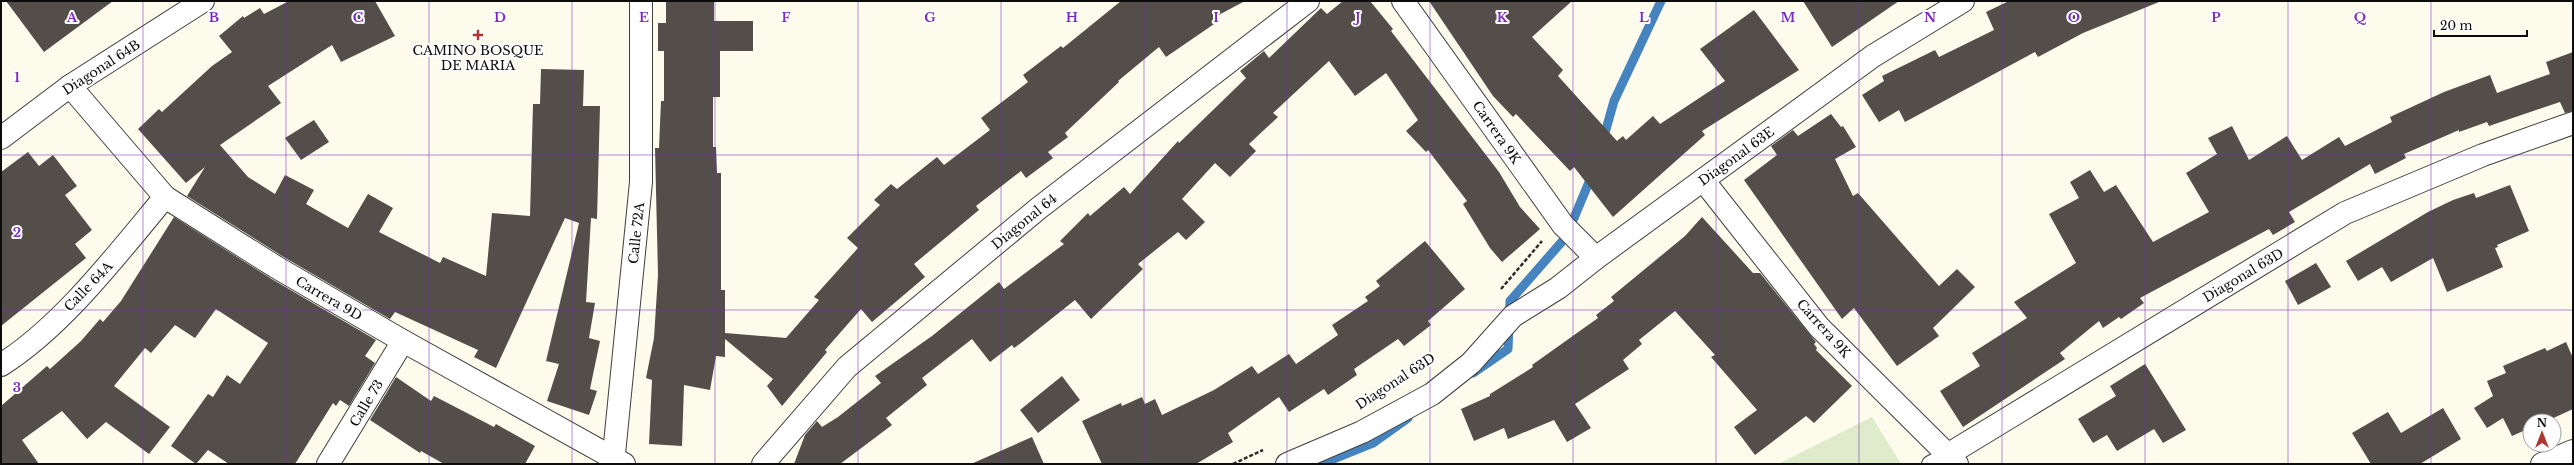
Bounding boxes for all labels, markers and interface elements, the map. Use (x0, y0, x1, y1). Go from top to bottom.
text: A (66, 9, 78, 26)
text: B (209, 9, 219, 26)
text: C (353, 9, 364, 26)
text: D (494, 9, 506, 26)
text: E (639, 9, 649, 26)
text: F (782, 9, 791, 26)
text: G (924, 9, 936, 26)
text: H (1066, 9, 1078, 26)
text: I (1213, 9, 1219, 26)
text: J (1352, 9, 1361, 26)
text: K (1497, 9, 1508, 26)
text: L (1639, 9, 1649, 26)
text: M (1781, 9, 1796, 26)
text: N (1924, 9, 1936, 26)
text: O (2068, 9, 2080, 26)
text: P (2211, 9, 2221, 26)
text: Q (2354, 9, 2367, 26)
scale bar (2434, 12, 2527, 38)
text: 20 m (2440, 18, 2472, 33)
marker: CAMINO BOSQUE DE MARIA (472, 29, 484, 41)
street label: Diagonal 64B (59, 36, 143, 99)
place label: CAMINO BOSQUE DE MARIA (412, 42, 544, 74)
text: 1 (14, 69, 20, 86)
street label: Carrera 9K (1469, 98, 1525, 168)
street label: Diagonal 63E (1695, 123, 1777, 190)
street label: Diagonal 64 (988, 190, 1061, 253)
street label: Calle 72A (625, 200, 648, 265)
text: 2 (13, 224, 21, 241)
street label: Diagonal 63D (2200, 245, 2287, 306)
street label: Calle 64A (60, 257, 117, 315)
street label: Carrera 9D (292, 273, 365, 324)
street label: Carrera 9K (1793, 296, 1855, 362)
street label: Diagonal 63D (1352, 349, 1438, 413)
street label: Calle 73 (346, 377, 387, 430)
text: 3 (13, 379, 21, 396)
north arrow (2522, 413, 2562, 453)
text: N (2537, 416, 2548, 430)

